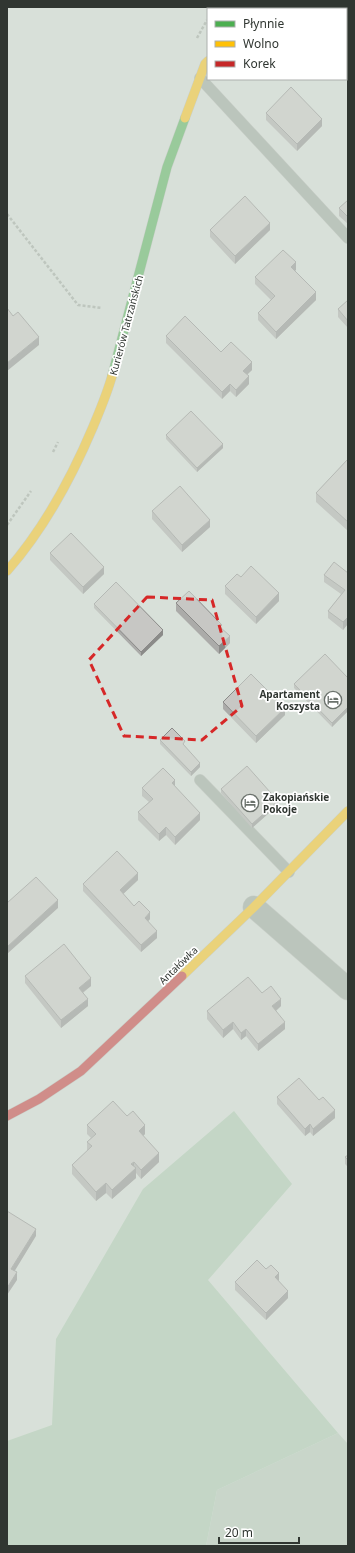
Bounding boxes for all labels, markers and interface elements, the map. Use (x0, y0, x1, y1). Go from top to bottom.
legend (207, 8, 347, 80)
text: Płynnie (243, 15, 284, 32)
text: Wolno (243, 35, 279, 52)
text: Korek (243, 55, 276, 72)
street label: Kurierów Tatrzańskich (106, 273, 146, 377)
place label: Apartament Koszysta (259, 687, 321, 713)
hotel icon: Apartament Koszysta (323, 690, 343, 710)
place label: Zakopiańskie Pokoje (263, 790, 329, 816)
hotel icon: Zakopiańskie Pokoje (240, 793, 260, 813)
street label: Antałówka (156, 943, 200, 987)
scale bar (219, 1519, 299, 1545)
text: 20 m (225, 1524, 253, 1541)

